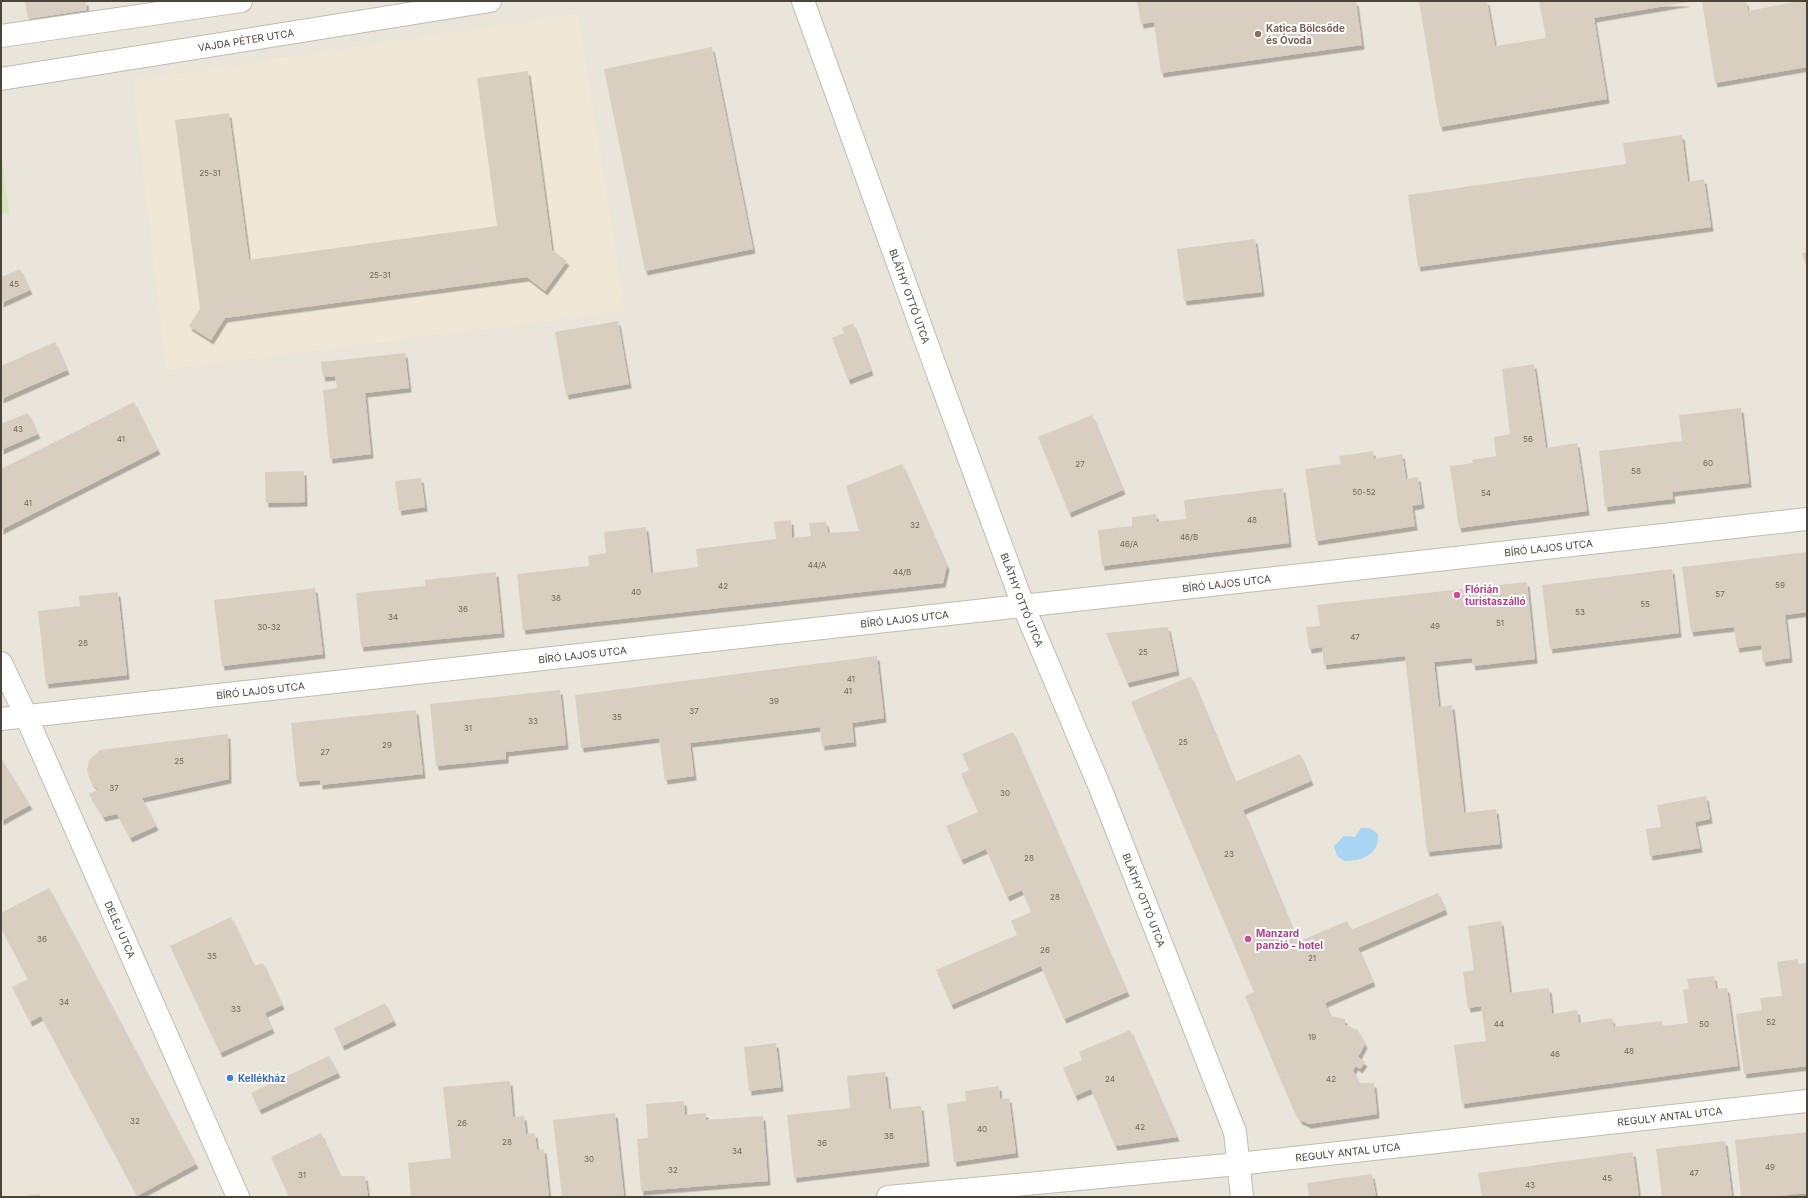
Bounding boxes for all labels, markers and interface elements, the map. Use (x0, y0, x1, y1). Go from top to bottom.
place label: Katica Bölcsőde és Óvoda (1266, 22, 1345, 46)
street label: VAJDA PÉTER UTCA (197, 26, 295, 54)
marker: Katica Bölcsőde és Óvoda (1253, 29, 1263, 39)
house number: 25-31 (199, 168, 221, 178)
street label: BLÁTHY OTTÓ UTCA (887, 247, 932, 345)
house number: 25-31 (369, 270, 391, 280)
house number: 45 (9, 279, 19, 289)
house number: 43 (13, 424, 23, 434)
house number: 41 (117, 434, 125, 444)
house number: 56 (1523, 434, 1533, 444)
house number: 60 (1703, 458, 1713, 468)
house number: 27 (1075, 459, 1085, 469)
house number: 58 (1631, 466, 1641, 476)
house number: 50-52 (1352, 487, 1376, 497)
house number: 54 (1481, 488, 1491, 498)
house number: 41 (24, 498, 32, 508)
house number: 48 (1247, 515, 1257, 525)
house number: 32 (910, 520, 920, 530)
house number: 46/B (1180, 532, 1198, 542)
street label: BÍRÓ LAJOS UTCA (1504, 537, 1593, 558)
house number: 46/A (1120, 539, 1139, 549)
street label: BLÁTHY OTTÓ UTCA (998, 551, 1046, 649)
house number: 44/A (808, 560, 827, 570)
house number: 44/B (893, 567, 911, 577)
street label: BÍRÓ LAJOS UTCA (1182, 572, 1271, 594)
house number: 59 (1775, 580, 1785, 590)
house number: 42 (718, 581, 728, 591)
place label: Flórián turistaszálló (1465, 583, 1526, 607)
house number: 40 (631, 587, 641, 597)
house number: 57 (1715, 589, 1725, 599)
marker: Flórián turistaszálló (1452, 590, 1462, 600)
house number: 38 (551, 593, 561, 603)
house number: 55 (1640, 599, 1650, 609)
house number: 36 (458, 604, 468, 614)
house number: 53 (1575, 607, 1585, 617)
street label: BÍRÓ LAJOS UTCA (860, 608, 949, 630)
house number: 34 (388, 612, 398, 622)
house number: 51 (1496, 618, 1504, 628)
house number: 49 (1430, 621, 1440, 631)
house number: 30-32 (257, 622, 281, 632)
house number: 47 (1350, 632, 1360, 642)
house number: 28 (78, 638, 88, 648)
street label: BÍRÓ LAJOS UTCA (538, 644, 627, 665)
house number: 25 (1138, 647, 1148, 657)
house number: 41 (847, 674, 855, 684)
street label: BÍRÓ LAJOS UTCA (216, 679, 305, 701)
house number: 41 (844, 686, 852, 696)
house number: 39 (769, 696, 779, 706)
house number: 37 (689, 706, 699, 716)
house number: 35 (612, 712, 622, 722)
house number: 33 (528, 716, 538, 726)
house number: 31 (464, 723, 472, 733)
house number: 25 (1178, 737, 1188, 747)
house number: 29 (382, 740, 392, 750)
house number: 27 (320, 747, 330, 757)
house number: 25 (174, 756, 184, 766)
house number: 37 (109, 783, 119, 793)
house number: 30 (1000, 788, 1010, 798)
house number: 23 (1224, 849, 1234, 859)
street label: BLÁTHY OTTÓ UTCA (1120, 851, 1168, 949)
house number: 28 (1024, 853, 1034, 863)
house number: 28 (1050, 892, 1060, 902)
street label: DELEJ UTCA (102, 899, 138, 960)
place label: Manzard panzió - hotel (1256, 927, 1323, 951)
house number: 36 (37, 934, 47, 944)
marker: Manzard panzió - hotel (1243, 934, 1253, 944)
house number: 26 (1040, 945, 1050, 955)
house number: 35 (207, 951, 217, 961)
house number: 21 (1308, 953, 1316, 963)
house number: 34 (59, 997, 69, 1007)
house number: 33 (231, 1004, 241, 1014)
house number: 52 (1766, 1017, 1776, 1027)
house number: 44 (1494, 1019, 1504, 1029)
house number: 50 (1699, 1019, 1709, 1029)
house number: 19 (1308, 1032, 1316, 1042)
house number: 48 (1624, 1046, 1634, 1056)
house number: 46 (1550, 1049, 1560, 1059)
place label: Kellékház (238, 1072, 286, 1084)
marker: Kellékház (225, 1073, 235, 1083)
house number: 24 (1105, 1074, 1115, 1084)
house number: 42 (1326, 1074, 1336, 1084)
street label: REGULY ANTAL UTCA (1617, 1104, 1723, 1128)
house number: 32 (130, 1116, 140, 1126)
house number: 26 (457, 1118, 467, 1128)
house number: 42 (1135, 1122, 1145, 1132)
house number: 40 (977, 1124, 987, 1134)
house number: 38 (884, 1131, 894, 1141)
house number: 28 (502, 1137, 512, 1147)
house number: 36 (817, 1138, 827, 1148)
street label: REGULY ANTAL UTCA (1295, 1140, 1401, 1164)
house number: 34 (732, 1146, 742, 1156)
house number: 30 (584, 1154, 594, 1164)
house number: 49 (1765, 1162, 1775, 1172)
house number: 32 (668, 1165, 678, 1175)
house number: 47 (1689, 1168, 1699, 1178)
house number: 31 (298, 1170, 306, 1180)
house number: 45 (1602, 1173, 1612, 1183)
house number: 43 (1525, 1180, 1535, 1190)

